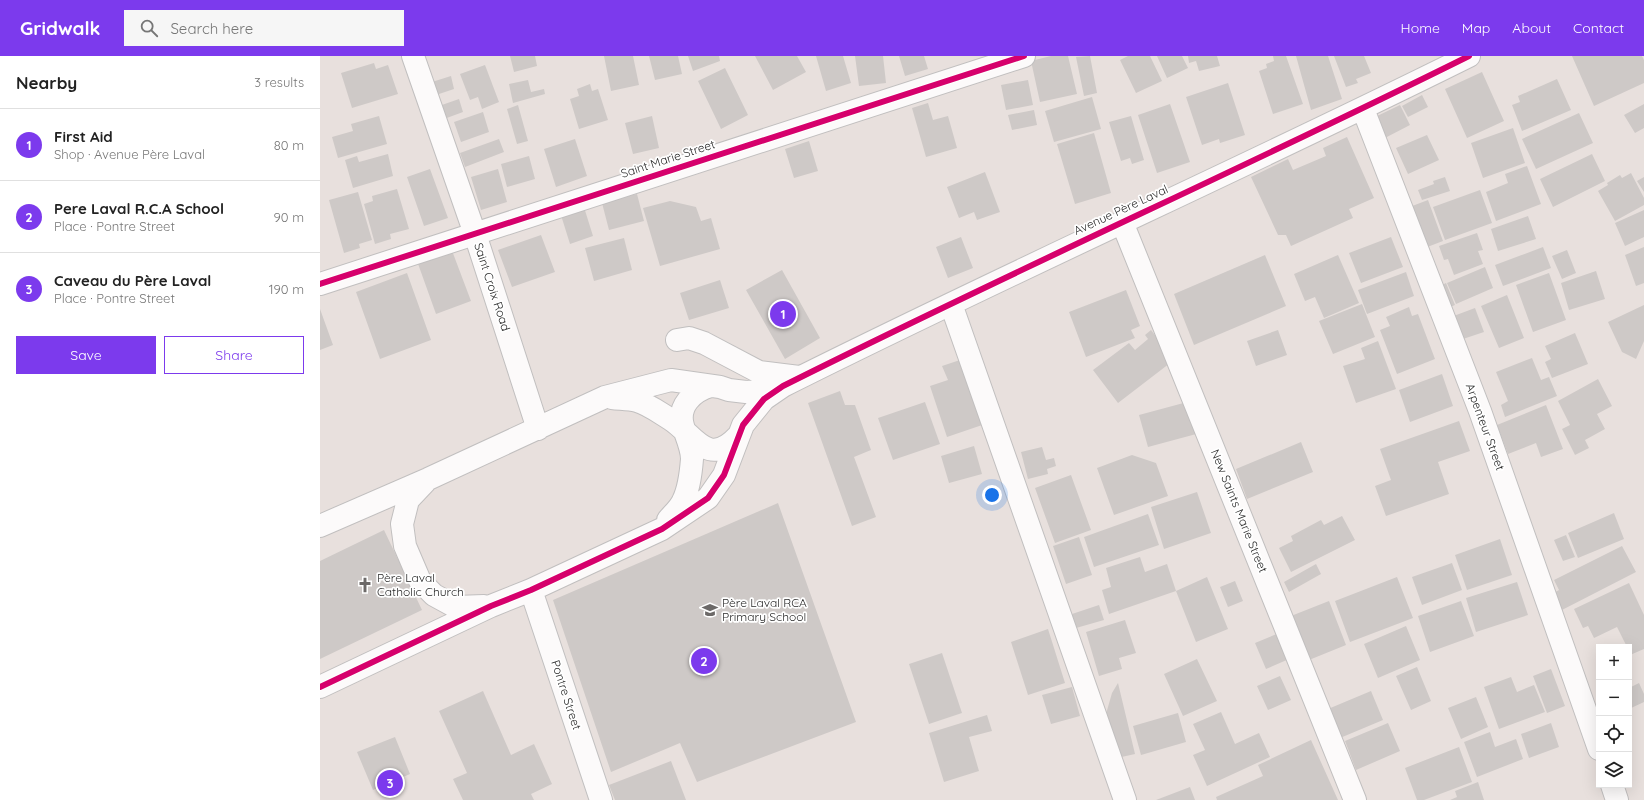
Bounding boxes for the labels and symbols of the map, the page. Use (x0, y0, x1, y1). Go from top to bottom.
street label: Saint Marie Street (619, 136, 717, 181)
street label: Avenue Père Laval (1071, 181, 1170, 238)
street label: Saint Croix Road (471, 241, 514, 333)
pin: 1 (770, 299, 796, 329)
street label: Arpenteur Street (1463, 381, 1508, 472)
street label: New Saints Marie Street (1208, 447, 1271, 575)
your location (982, 485, 1002, 505)
place label: Père Laval Catholic Church (377, 570, 464, 599)
church icon: Père Laval Catholic Church (356, 576, 374, 594)
place label: Père Laval RCA Primary School (722, 595, 807, 624)
school or university icon: Père Laval RCA Primary School (701, 601, 719, 619)
pin: 2 (691, 646, 717, 676)
street label: Pontre Street (548, 658, 585, 732)
pin: 3 (377, 768, 403, 798)

